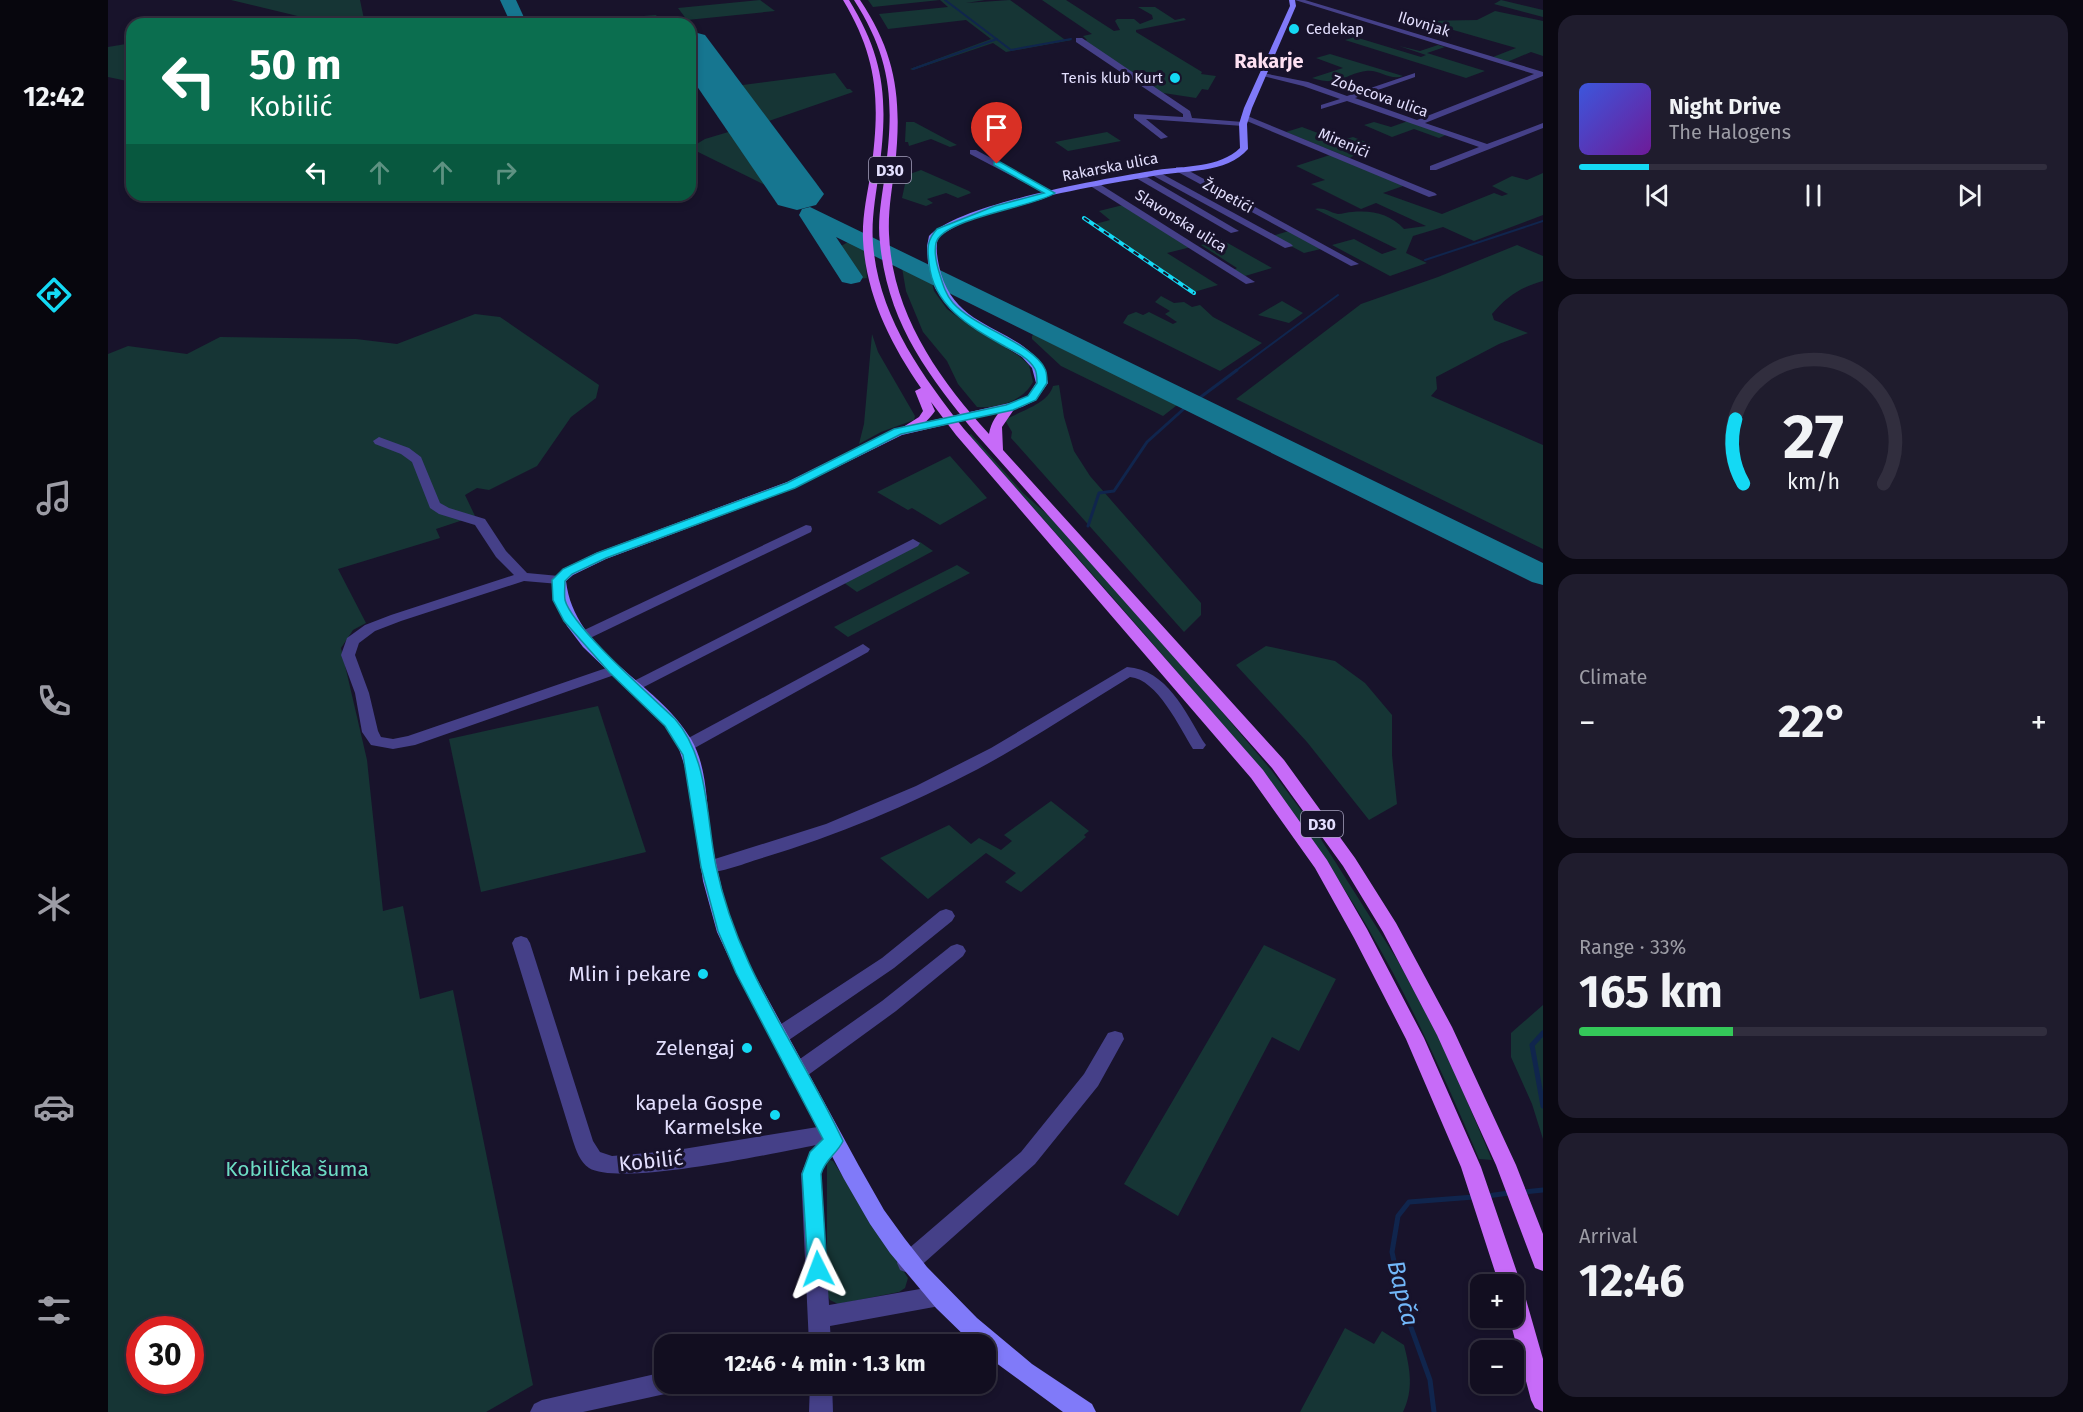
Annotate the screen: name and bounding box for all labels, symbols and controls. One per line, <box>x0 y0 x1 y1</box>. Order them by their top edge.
street label: Ilovnjak <box>1396 8 1453 41</box>
place label: Cedekap <box>1306 20 1364 38</box>
marker: Cedekap <box>1287 22 1301 36</box>
text: 50 m <box>249 40 342 90</box>
icon: left <box>150 42 228 120</box>
district label: Rakarje <box>1234 49 1304 73</box>
place label: Tenis klub Kurt <box>1062 69 1164 87</box>
marker: Tenis klub Kurt <box>1168 71 1182 85</box>
street label: Zobecova ulica <box>1329 71 1431 121</box>
text: 12:42 <box>23 81 85 113</box>
text: Kobilić <box>249 91 332 123</box>
text: Night Drive <box>1669 93 1781 120</box>
pin <box>971 102 1022 164</box>
icon: arrive <box>980 111 1013 144</box>
text: The Halogens <box>1669 120 1791 144</box>
street label: Mirenići <box>1316 124 1372 162</box>
street label: Rakarska ulica <box>1060 149 1160 185</box>
icon: left <box>300 156 333 189</box>
icon: ahead <box>363 156 396 189</box>
icon: ahead <box>426 156 459 189</box>
icon: right <box>489 156 522 189</box>
road number: D30 <box>869 157 911 183</box>
street label: Župetići <box>1200 175 1256 217</box>
icon: previous <box>1641 179 1674 212</box>
icon: pause <box>1797 179 1830 212</box>
icon: next <box>1953 179 1986 212</box>
street label: Slavonska ulica <box>1132 186 1230 256</box>
icon: directions <box>33 274 75 316</box>
text: 27 <box>1783 400 1843 475</box>
text: km/h <box>1786 469 1840 495</box>
icon: music <box>33 477 75 519</box>
text: Climate <box>1579 665 1647 689</box>
icon: phone <box>33 680 75 722</box>
text: 22° <box>1778 695 1848 749</box>
text: − <box>1579 703 1596 743</box>
text: + <box>2031 703 2047 743</box>
road number: D30 <box>1301 811 1343 837</box>
icon: climate <box>33 883 75 925</box>
text: Range · 33% <box>1579 935 1686 959</box>
place label: Mlin i pekare <box>569 961 691 987</box>
text: 165 km <box>1579 965 1723 1019</box>
marker: Mlin i pekare <box>696 967 710 981</box>
place label: Zelengaj <box>656 1035 735 1061</box>
marker: Zelengaj <box>740 1041 754 1055</box>
icon: car <box>33 1086 75 1128</box>
place label: kapela Gospe Karmelske <box>635 1090 763 1140</box>
marker: kapela Gospe Karmelske <box>768 1108 782 1122</box>
street label: Kobilić <box>617 1145 685 1177</box>
park label: Kobilička šuma <box>225 1156 369 1182</box>
text: Arrival <box>1579 1224 1638 1248</box>
position arrow <box>786 1237 850 1301</box>
text: 12:46 <box>1579 1254 1685 1308</box>
water label: Bapča <box>1381 1257 1425 1329</box>
map controls <box>1470 1274 1524 1394</box>
button: + <box>1470 1274 1524 1328</box>
icon: filters <box>33 1289 75 1331</box>
speed limit sign: 30 <box>126 1316 204 1394</box>
button: − <box>1470 1340 1524 1394</box>
text: 12:46 · 4 min · 1.3 km <box>724 1350 926 1377</box>

